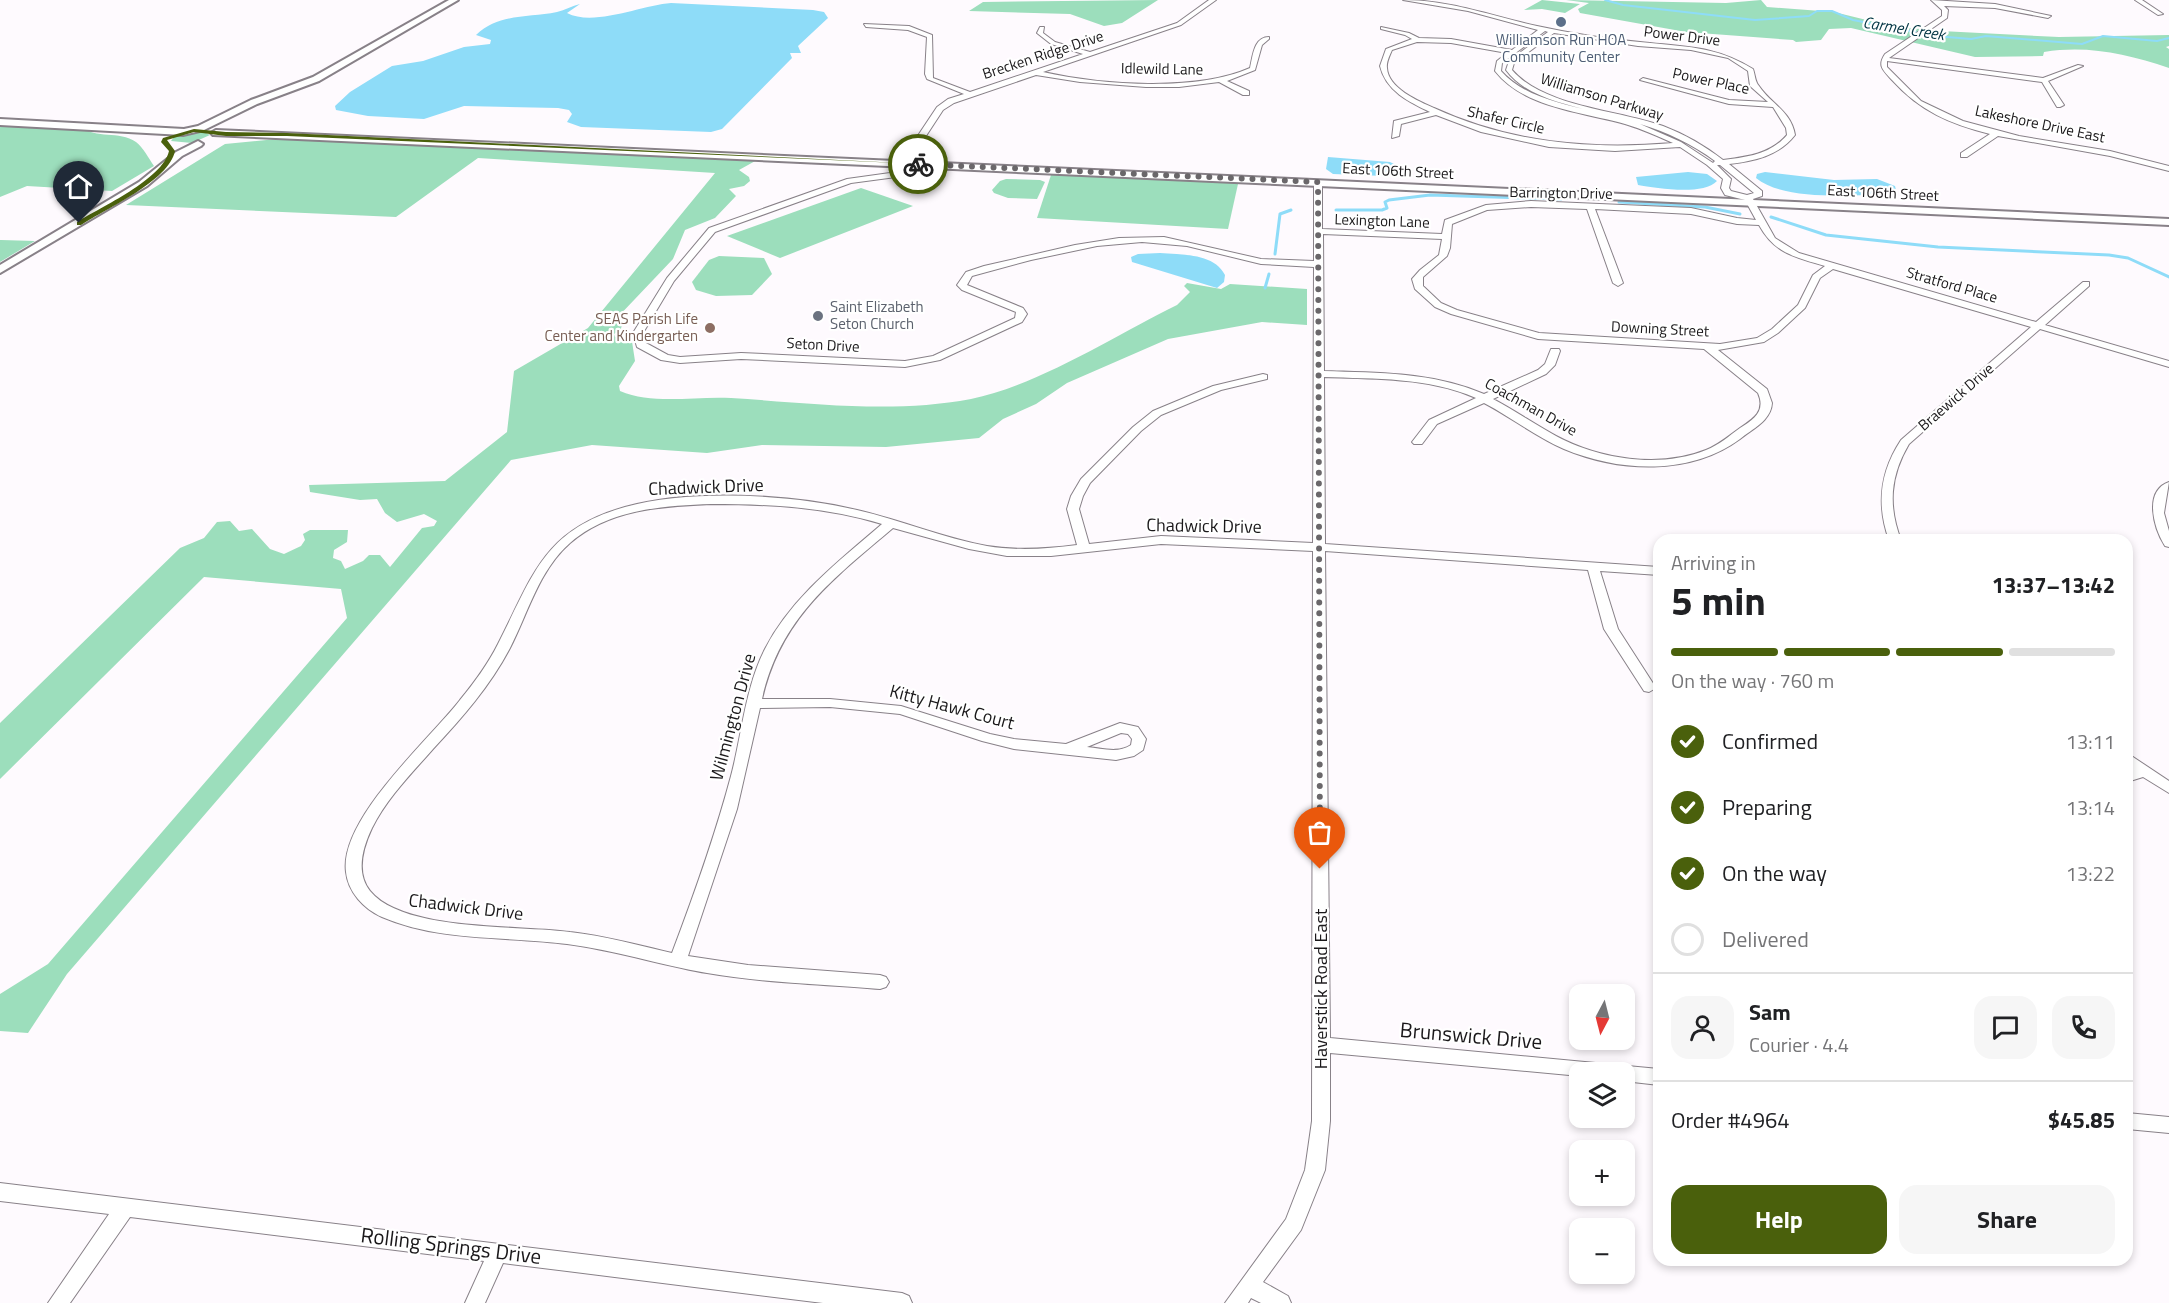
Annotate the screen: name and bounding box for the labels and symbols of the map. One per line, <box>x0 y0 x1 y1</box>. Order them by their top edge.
water label: Carmel Creek <box>1861 10 1948 47</box>
marker: Williamson Run HOA Community Center <box>1554 15 1568 29</box>
street label: Power Drive <box>1642 19 1722 52</box>
street label: Brecken Ridge Drive <box>979 24 1106 85</box>
place label: Williamson Run HOA Community Center <box>1496 28 1626 68</box>
street label: Idlewild Lane <box>1121 56 1203 81</box>
street label: Power Place <box>1671 61 1752 100</box>
street label: Williamson Parkway <box>1538 67 1667 126</box>
street label: Shafer Circle <box>1465 99 1547 140</box>
street label: Lakeshore Drive East <box>1973 99 2108 149</box>
courier <box>888 134 948 194</box>
street label: East 106th Street <box>1342 156 1455 185</box>
pin <box>53 161 104 223</box>
street label: East 106th Street <box>1827 178 1940 207</box>
street label: Barrington Drive <box>1509 180 1613 205</box>
street label: Lexington Lane <box>1334 207 1430 234</box>
street label: Stratford Place <box>1904 260 2001 309</box>
place label: Saint Elizabeth Seton Church <box>830 295 924 335</box>
place label: SEAS Parish Life Center and Kindergarten <box>544 307 698 347</box>
marker: Saint Elizabeth Seton Church <box>811 309 825 323</box>
street label: Downing Street <box>1610 314 1710 343</box>
marker: SEAS Parish Life Center and Kindergarten <box>703 321 717 335</box>
street label: Seton Drive <box>786 331 860 358</box>
street label: Braewick Drive <box>1913 357 1999 436</box>
street label: Coachman Drive <box>1481 372 1582 441</box>
street label: Chadwick Drive <box>648 471 764 502</box>
street label: Chadwick Drive <box>1146 511 1262 540</box>
street label: Wilmington Drive <box>703 650 762 784</box>
street label: Kitty Hawk Court <box>887 677 1018 736</box>
pin <box>1294 807 1345 869</box>
street label: Chadwick Drive <box>407 886 525 927</box>
street label: Haverstick Road East <box>1307 908 1334 1069</box>
north arrow <box>1569 984 1635 1050</box>
street label: Brunswick Drive <box>1399 1013 1544 1057</box>
street label: Rolling Springs Drive <box>359 1218 543 1272</box>

